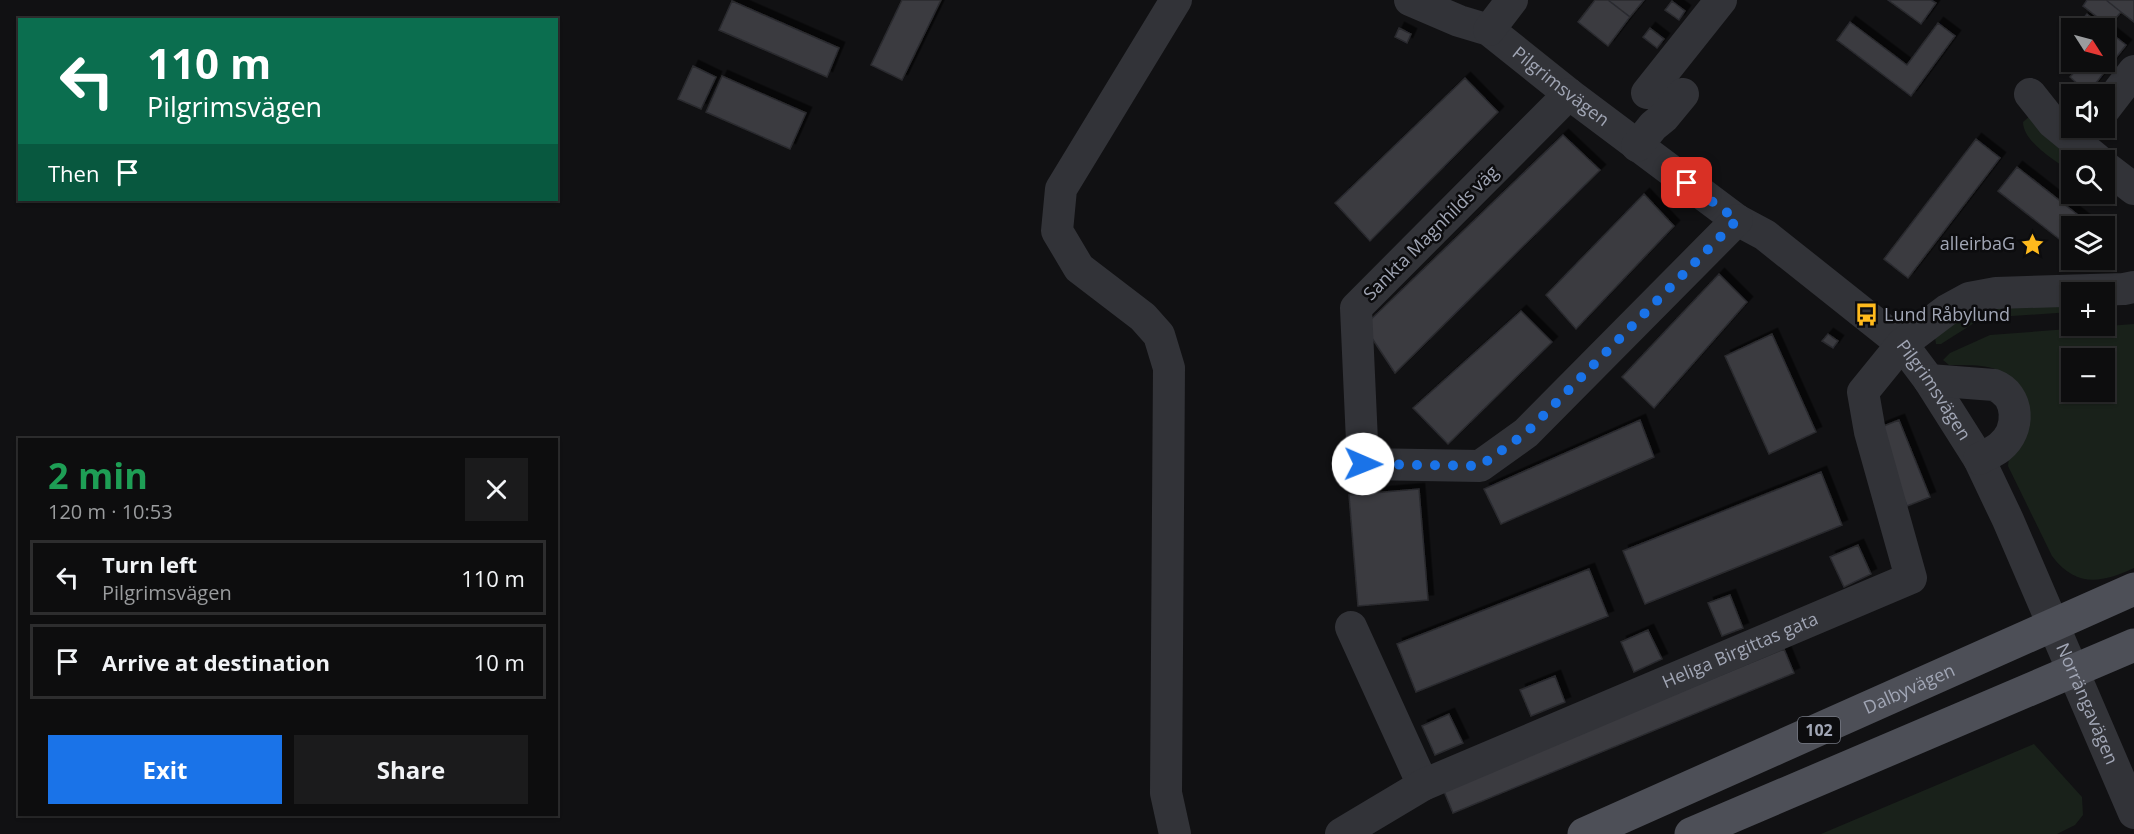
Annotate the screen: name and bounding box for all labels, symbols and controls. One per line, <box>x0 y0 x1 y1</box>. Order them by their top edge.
north arrow <box>2061 18 2115 72</box>
map controls <box>2061 18 2115 402</box>
text: 110 m <box>147 34 271 91</box>
street label: Pilgrimsvägen <box>1508 40 1615 131</box>
icon: left <box>48 42 126 120</box>
button: sound <box>2061 84 2115 138</box>
text: Pilgrimsvägen <box>147 88 322 125</box>
button: search <box>2061 150 2115 204</box>
icon: arrive <box>111 156 144 189</box>
pin <box>1661 157 1712 208</box>
text: Then <box>48 158 99 188</box>
street label: Sankta Magnhilds väg <box>1358 159 1503 305</box>
icon: arrive <box>1670 166 1703 199</box>
button: layers <box>2061 216 2115 270</box>
place label: alleirbaG <box>1940 231 2015 255</box>
place icon: alleirbaG <box>2020 231 2046 257</box>
button: + <box>2061 282 2115 336</box>
bus stop icon: Lund Råbylund <box>1853 302 1879 328</box>
place label: Lund Råbylund <box>1884 302 2010 326</box>
street label: Pilgrimsvägen <box>1892 334 1977 445</box>
button: − <box>2061 348 2115 402</box>
position arrow <box>1331 432 1395 496</box>
text: 2 min <box>48 451 148 500</box>
button: close <box>465 458 528 521</box>
text: 120 m · 10:53 <box>48 498 173 525</box>
text: Turn left <box>102 549 197 579</box>
icon: left <box>51 561 84 594</box>
text: 110 m <box>461 563 525 593</box>
text: Pilgrimsvägen <box>102 579 232 606</box>
street label: Heliga Birgittas gata <box>1658 606 1821 693</box>
street label: Norrängavägen <box>2051 639 2125 768</box>
icon: arrive <box>51 645 84 678</box>
text: Arrive at destination <box>102 647 330 677</box>
text: 10 m <box>474 647 525 677</box>
street label: Dalbyvägen <box>1859 657 1958 719</box>
road number: 102 <box>1798 717 1840 743</box>
button: Exit <box>48 735 282 804</box>
button: Share <box>294 735 528 804</box>

